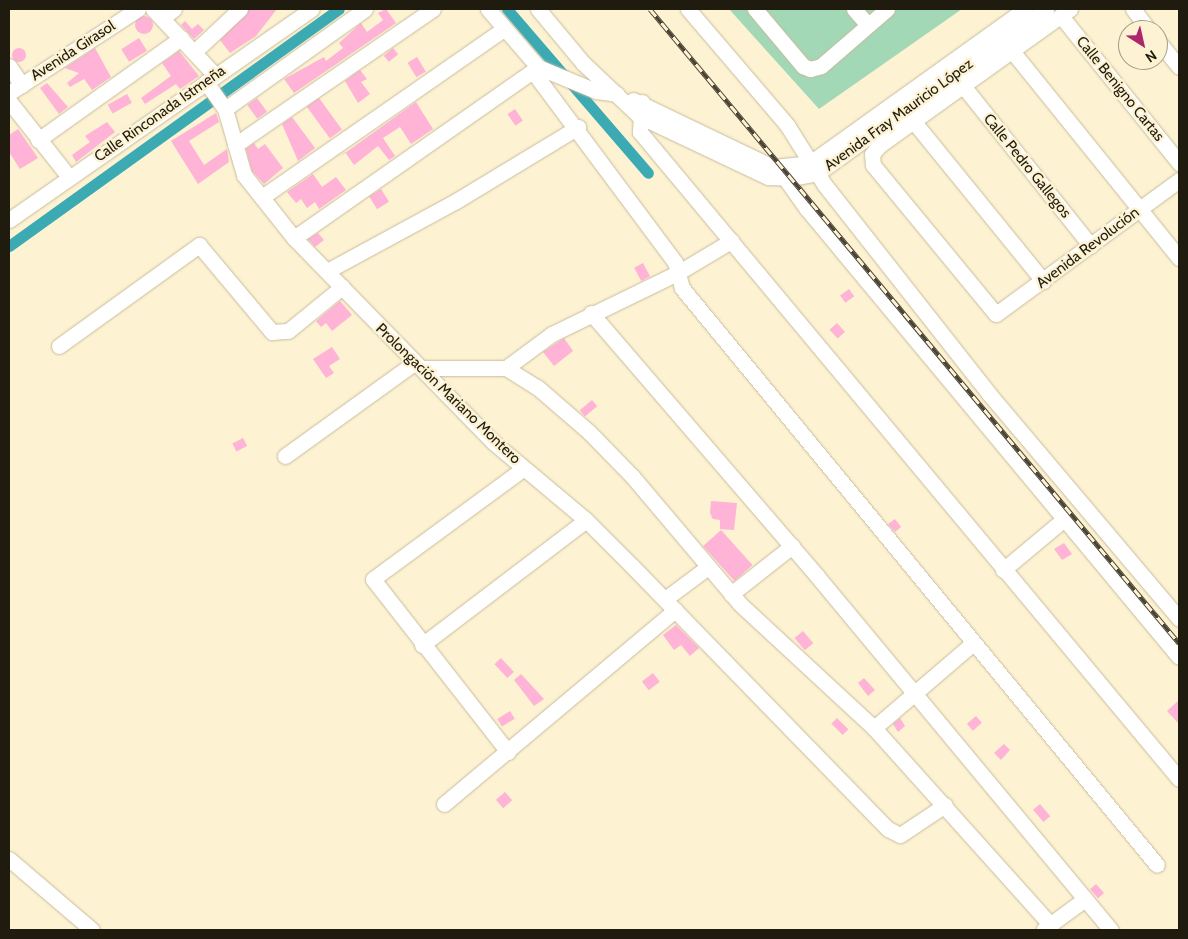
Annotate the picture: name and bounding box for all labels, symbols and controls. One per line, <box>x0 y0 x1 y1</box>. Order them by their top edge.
street label: Avenida Girasol <box>27 17 119 85</box>
north arrow <box>1118 20 1168 70</box>
street label: Calle Benigno Cartas <box>1072 33 1168 145</box>
text: N <box>1142 46 1160 67</box>
street label: Avenida Fray Mauricio López <box>821 55 977 175</box>
street label: Calle Rinconada Istmeña <box>91 62 229 166</box>
street label: Calle Pedro Gallegos <box>979 110 1075 222</box>
street label: Avenida Revolución <box>1033 203 1143 293</box>
street label: Prolongación Mariano Montero <box>372 320 524 468</box>

